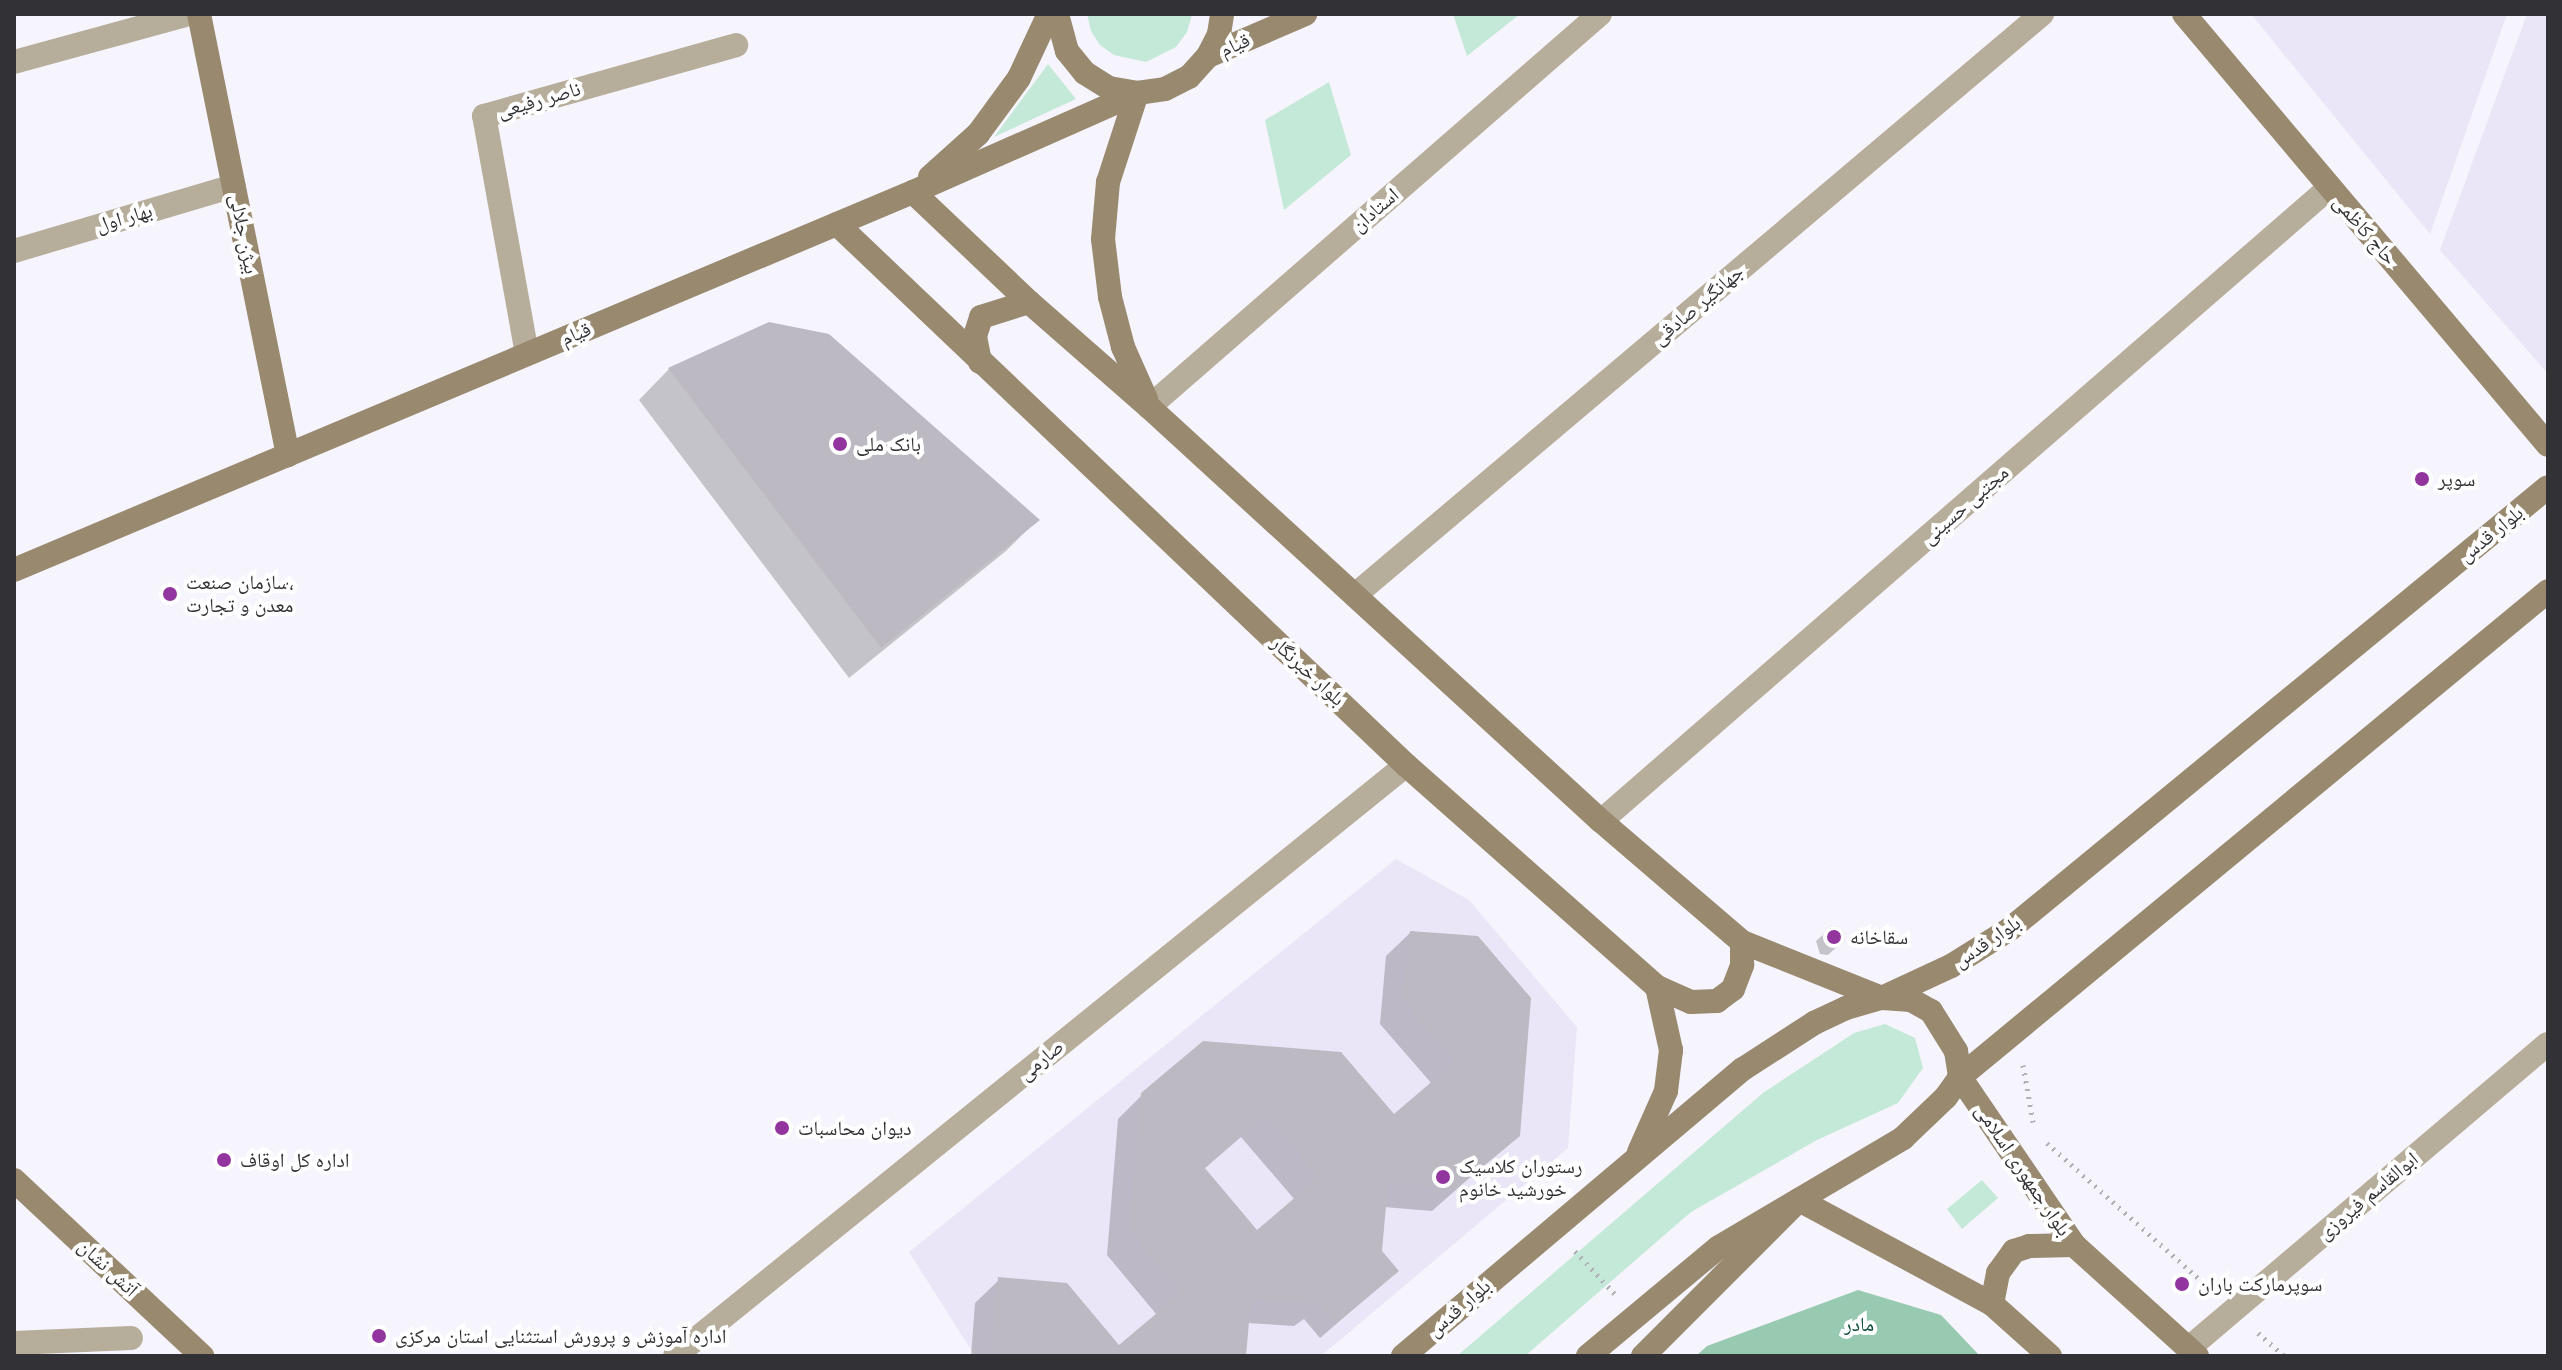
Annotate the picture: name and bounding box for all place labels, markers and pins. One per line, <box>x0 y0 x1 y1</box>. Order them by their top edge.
place label: بانک ملی <box>856 432 921 456</box>
marker: بانک ملی <box>831 435 849 453</box>
place label: سوپر <box>2438 467 2475 491</box>
marker: سوپر <box>2413 470 2431 488</box>
place label: سازمان صنعت، معدن و تجارت <box>186 570 294 617</box>
marker: سازمان صنعت، معدن و تجارت <box>161 585 179 603</box>
place label: سقاخانه <box>1850 925 1908 949</box>
marker: سقاخانه <box>1825 928 1843 946</box>
place label: دیوان محاسبات <box>798 1116 912 1140</box>
marker: دیوان محاسبات <box>773 1119 791 1137</box>
place label: اداره کل اوقاف <box>240 1148 349 1172</box>
marker: اداره کل اوقاف <box>215 1151 233 1169</box>
place label: رستوران کلاسیک خورشید خانوم <box>1459 1154 1583 1201</box>
marker: رستوران کلاسیک خورشید خانوم <box>1434 1168 1452 1186</box>
place label: سوپرمارکت باران <box>2198 1272 2322 1296</box>
marker: سوپرمارکت باران <box>2173 1275 2191 1293</box>
place label: اداره آموزش و پرورش استثنایی استان مرکزی <box>395 1324 727 1348</box>
marker: اداره آموزش و پرورش استثنایی استان مرکزی <box>370 1327 388 1345</box>

